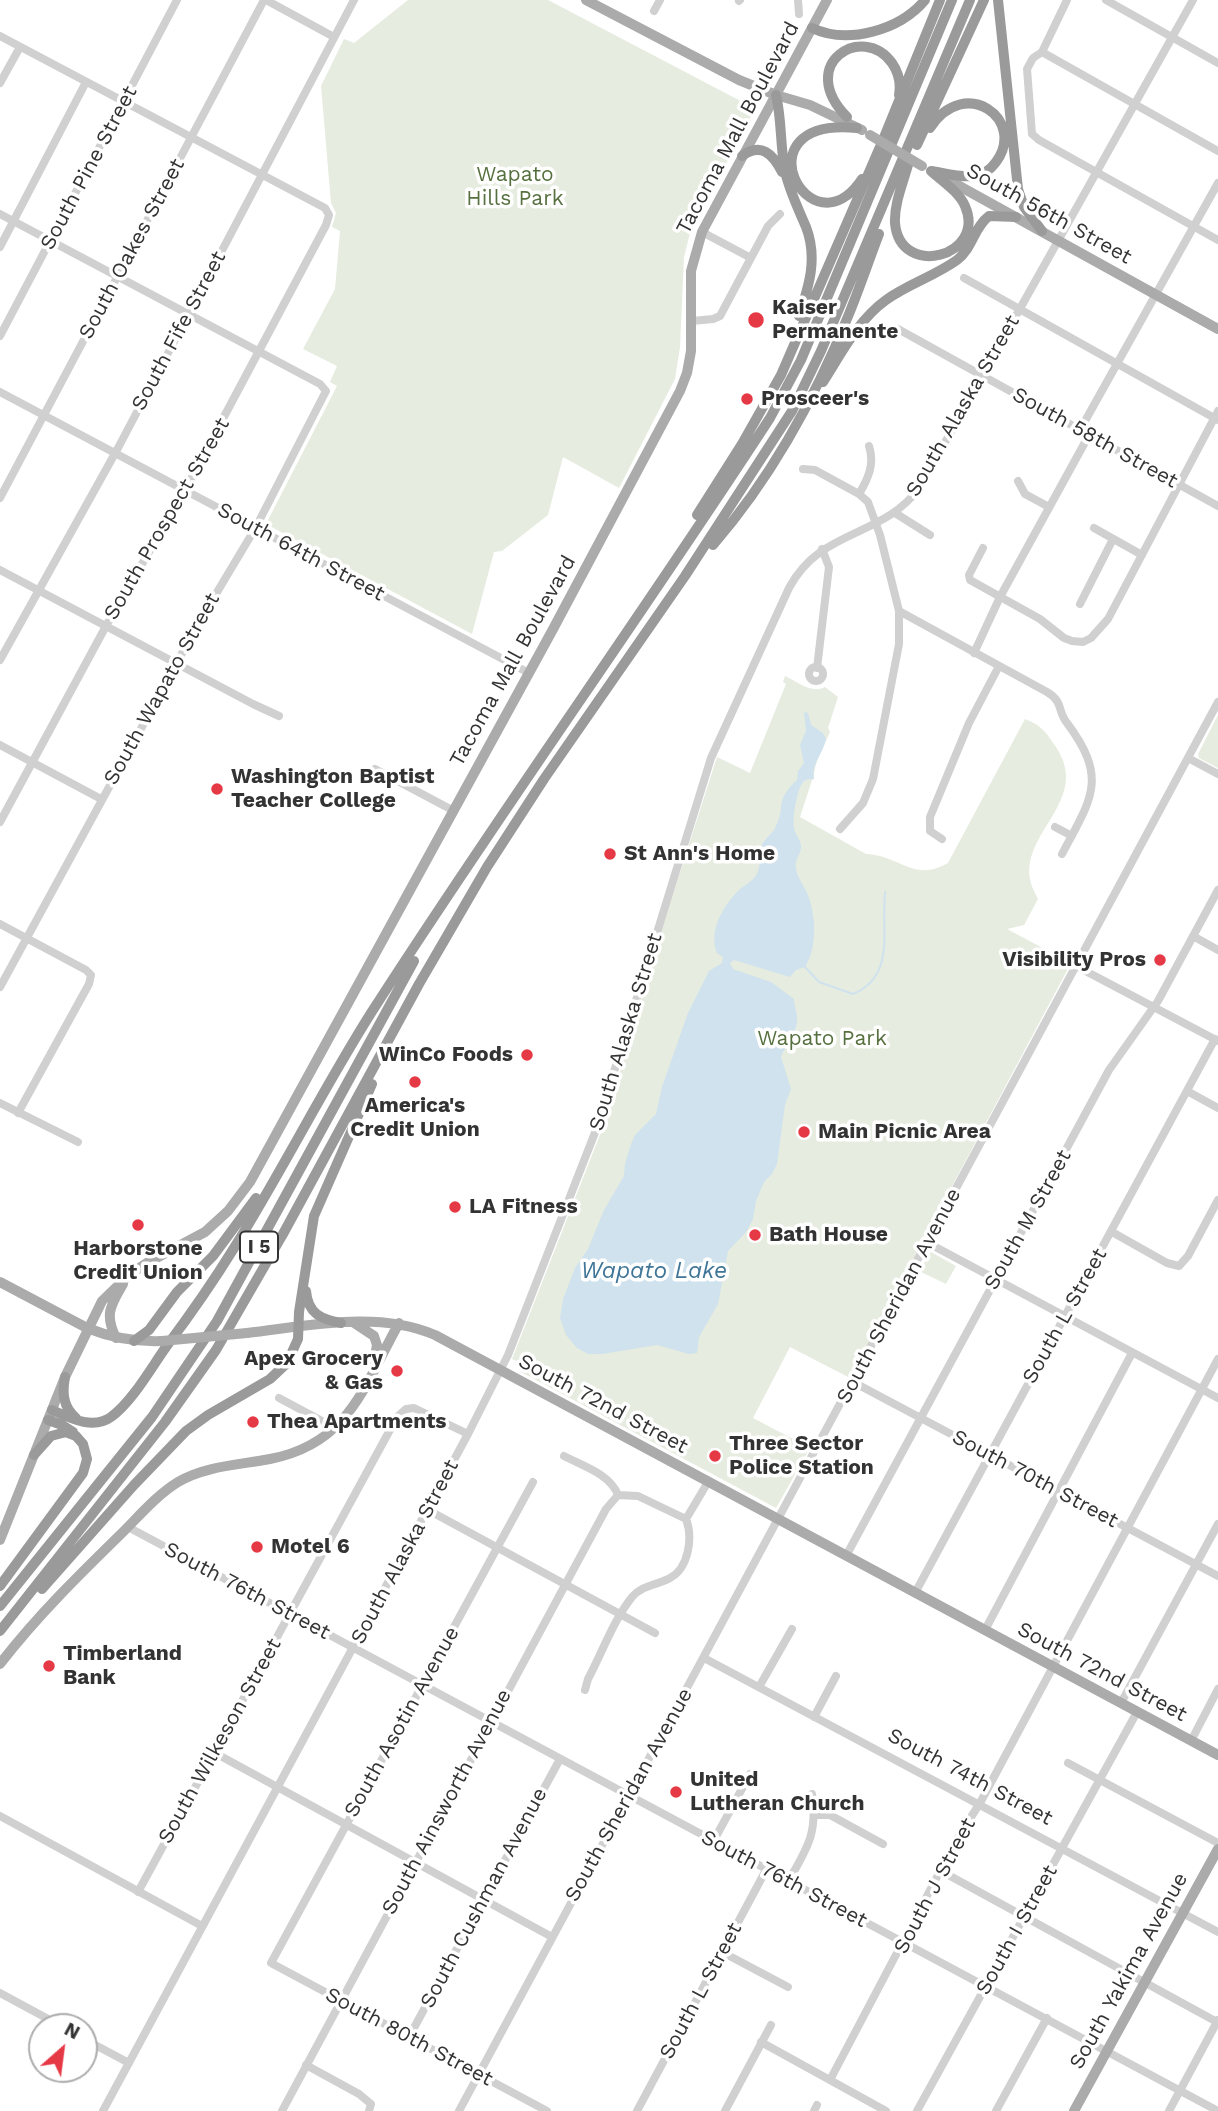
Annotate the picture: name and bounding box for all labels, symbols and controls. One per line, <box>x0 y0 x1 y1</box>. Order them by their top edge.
street label: Tacoma Mall Boulevard <box>671 17 805 239</box>
street label: South Pine Street <box>35 82 143 254</box>
street label: South Oakes Street <box>74 155 190 343</box>
street label: South 56th Street <box>962 158 1136 270</box>
park label: Wapato Hills Park <box>466 162 564 212</box>
street label: South Fife Street <box>126 247 232 415</box>
place label: Kaiser Permanente <box>772 295 898 345</box>
marker: Kaiser Permanente <box>746 310 766 330</box>
street label: South Alaska Street <box>901 311 1025 501</box>
street label: South 58th Street <box>1008 382 1182 494</box>
place label: Prosceer's <box>761 386 869 412</box>
marker: Prosceer's <box>739 391 755 407</box>
street label: South Prospect Street <box>99 414 235 624</box>
street label: South 64th Street <box>213 497 389 607</box>
street label: Tacoma Mall Boulevard <box>445 551 581 771</box>
street label: South Wapato Street <box>99 589 225 789</box>
place label: Washington Baptist Teacher College <box>231 764 434 814</box>
marker: Washington Baptist Teacher College <box>209 781 225 797</box>
place label: St Ann's Home <box>624 841 775 867</box>
marker: St Ann's Home <box>602 846 618 862</box>
street label: South Alaska Street <box>584 930 668 1134</box>
place label: Visibility Pros <box>1002 947 1146 973</box>
marker: Visibility Pros <box>1152 952 1168 968</box>
park label: Wapato Park <box>757 1026 887 1052</box>
place label: WinCo Foods <box>379 1042 513 1068</box>
marker: WinCo Foods <box>519 1047 535 1063</box>
marker: America's Credit Union <box>407 1074 423 1090</box>
place label: America's Credit Union <box>350 1093 480 1143</box>
place label: Main Picnic Area <box>818 1119 991 1145</box>
marker: Main Picnic Area <box>796 1124 812 1140</box>
street label: South M Street <box>979 1146 1077 1294</box>
street label: South Sheridan Avenue <box>831 1184 967 1408</box>
place label: LA Fitness <box>469 1194 578 1220</box>
marker: LA Fitness <box>447 1199 463 1215</box>
marker: Harborstone Credit Union <box>130 1217 146 1233</box>
place label: Bath House <box>769 1222 888 1248</box>
marker: Bath House <box>747 1227 763 1243</box>
road number: I 5 <box>240 1232 278 1262</box>
place label: Harborstone Credit Union <box>73 1236 203 1286</box>
street label: South L Street <box>1017 1244 1113 1388</box>
water label: Wapato Lake <box>581 1257 727 1285</box>
place label: Apex Grocery & Gas <box>244 1346 383 1396</box>
street label: South 72nd Street <box>514 1349 692 1459</box>
marker: Apex Grocery & Gas <box>389 1363 405 1379</box>
place label: Thea Apartments <box>267 1409 447 1435</box>
marker: Thea Apartments <box>245 1414 261 1430</box>
street label: South 70th Street <box>948 1425 1122 1533</box>
place label: Three Sector Police Station <box>729 1431 874 1481</box>
marker: Three Sector Police Station <box>707 1448 723 1464</box>
street label: South Alaska Street <box>346 1456 464 1648</box>
place label: Motel 6 <box>271 1534 350 1560</box>
street label: South 76th Street <box>160 1537 334 1645</box>
marker: Motel 6 <box>249 1539 265 1555</box>
street label: South 72nd Street <box>1013 1617 1191 1727</box>
street label: South Asotin Avenue <box>339 1622 465 1822</box>
street label: South Wilkeson Street <box>153 1634 287 1848</box>
place label: Timberland Bank <box>63 1641 182 1691</box>
marker: Timberland Bank <box>41 1658 57 1674</box>
street label: South Sheridan Avenue <box>560 1684 698 1906</box>
street label: South Ainsworth Avenue <box>377 1685 517 1919</box>
street label: South 74th Street <box>883 1723 1057 1831</box>
place label: United Lutheran Church <box>690 1767 864 1817</box>
street label: South Cushman Avenue <box>415 1784 553 2012</box>
marker: United Lutheran Church <box>668 1784 684 1800</box>
street label: South J Street <box>889 1814 981 1958</box>
street label: South 76th Street <box>697 1825 871 1933</box>
street label: South I Street <box>971 1861 1063 1999</box>
street label: South Yakima Avenue <box>1064 1868 1194 2074</box>
street label: South L Street <box>654 1918 748 2064</box>
street label: South 80th Street <box>321 1982 497 2092</box>
north arrow <box>28 2013 98 2083</box>
text: N <box>61 2017 84 2044</box>

